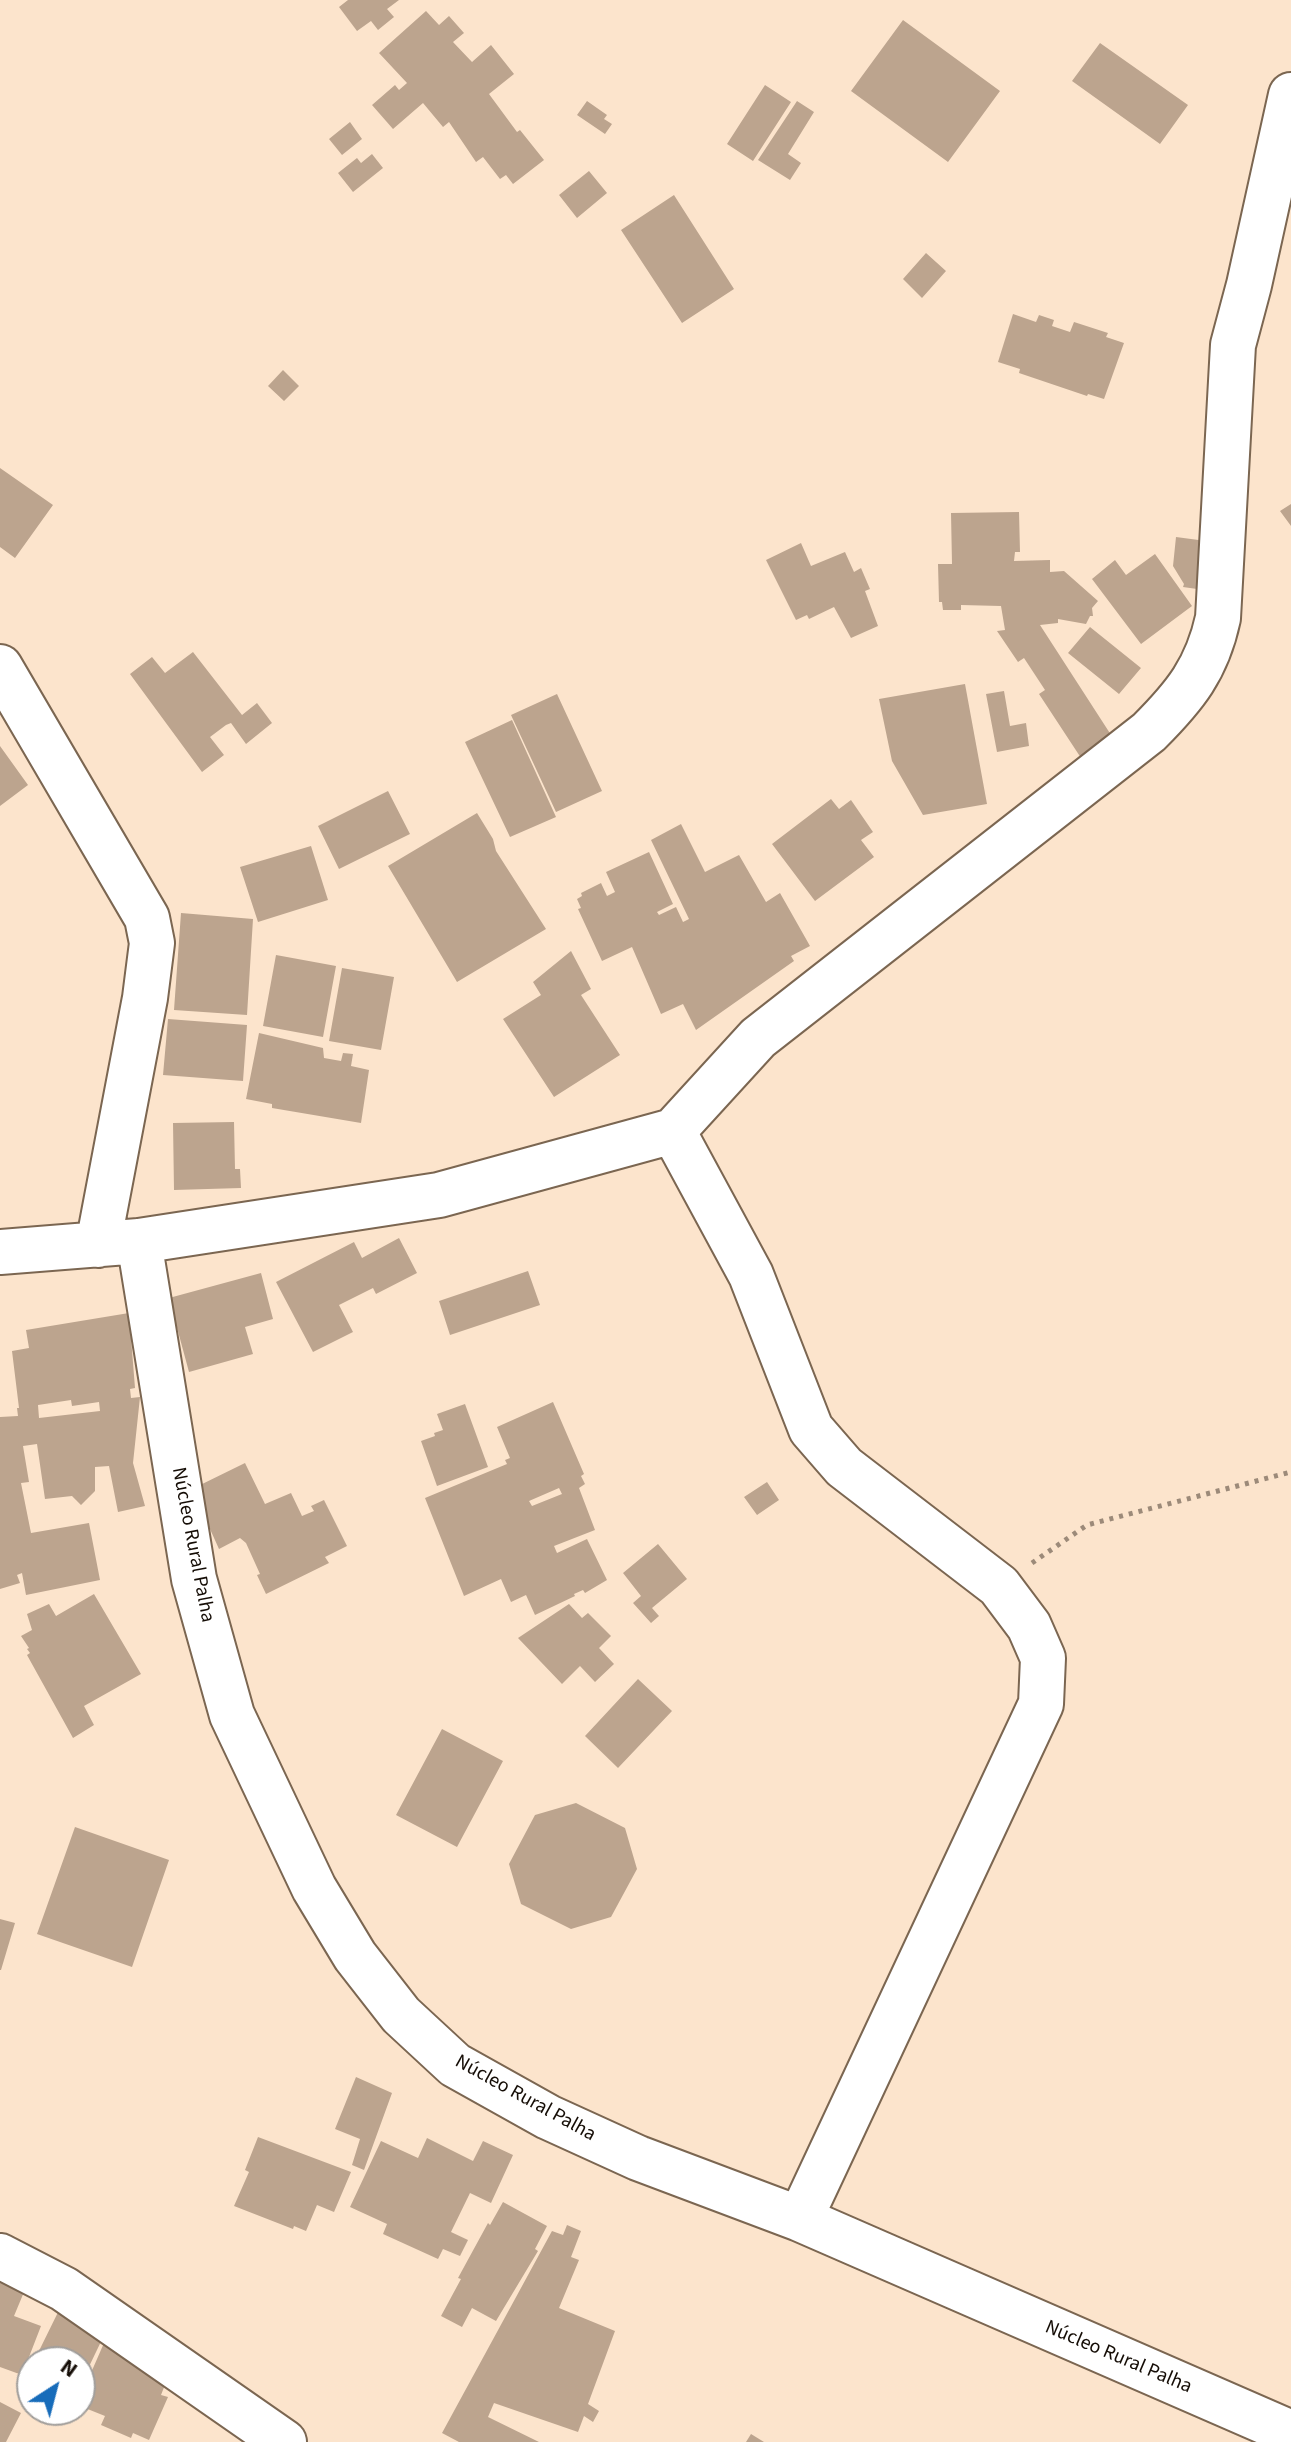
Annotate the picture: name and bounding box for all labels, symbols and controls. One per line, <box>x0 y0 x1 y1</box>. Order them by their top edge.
street label: Núcleo Rural Palha <box>165 1465 219 1625</box>
street label: Núcleo Rural Palha <box>450 2050 600 2148</box>
street label: Núcleo Rural Palha <box>1041 2316 1195 2400</box>
north arrow <box>16 2346 96 2426</box>
text: N <box>54 2351 84 2385</box>

